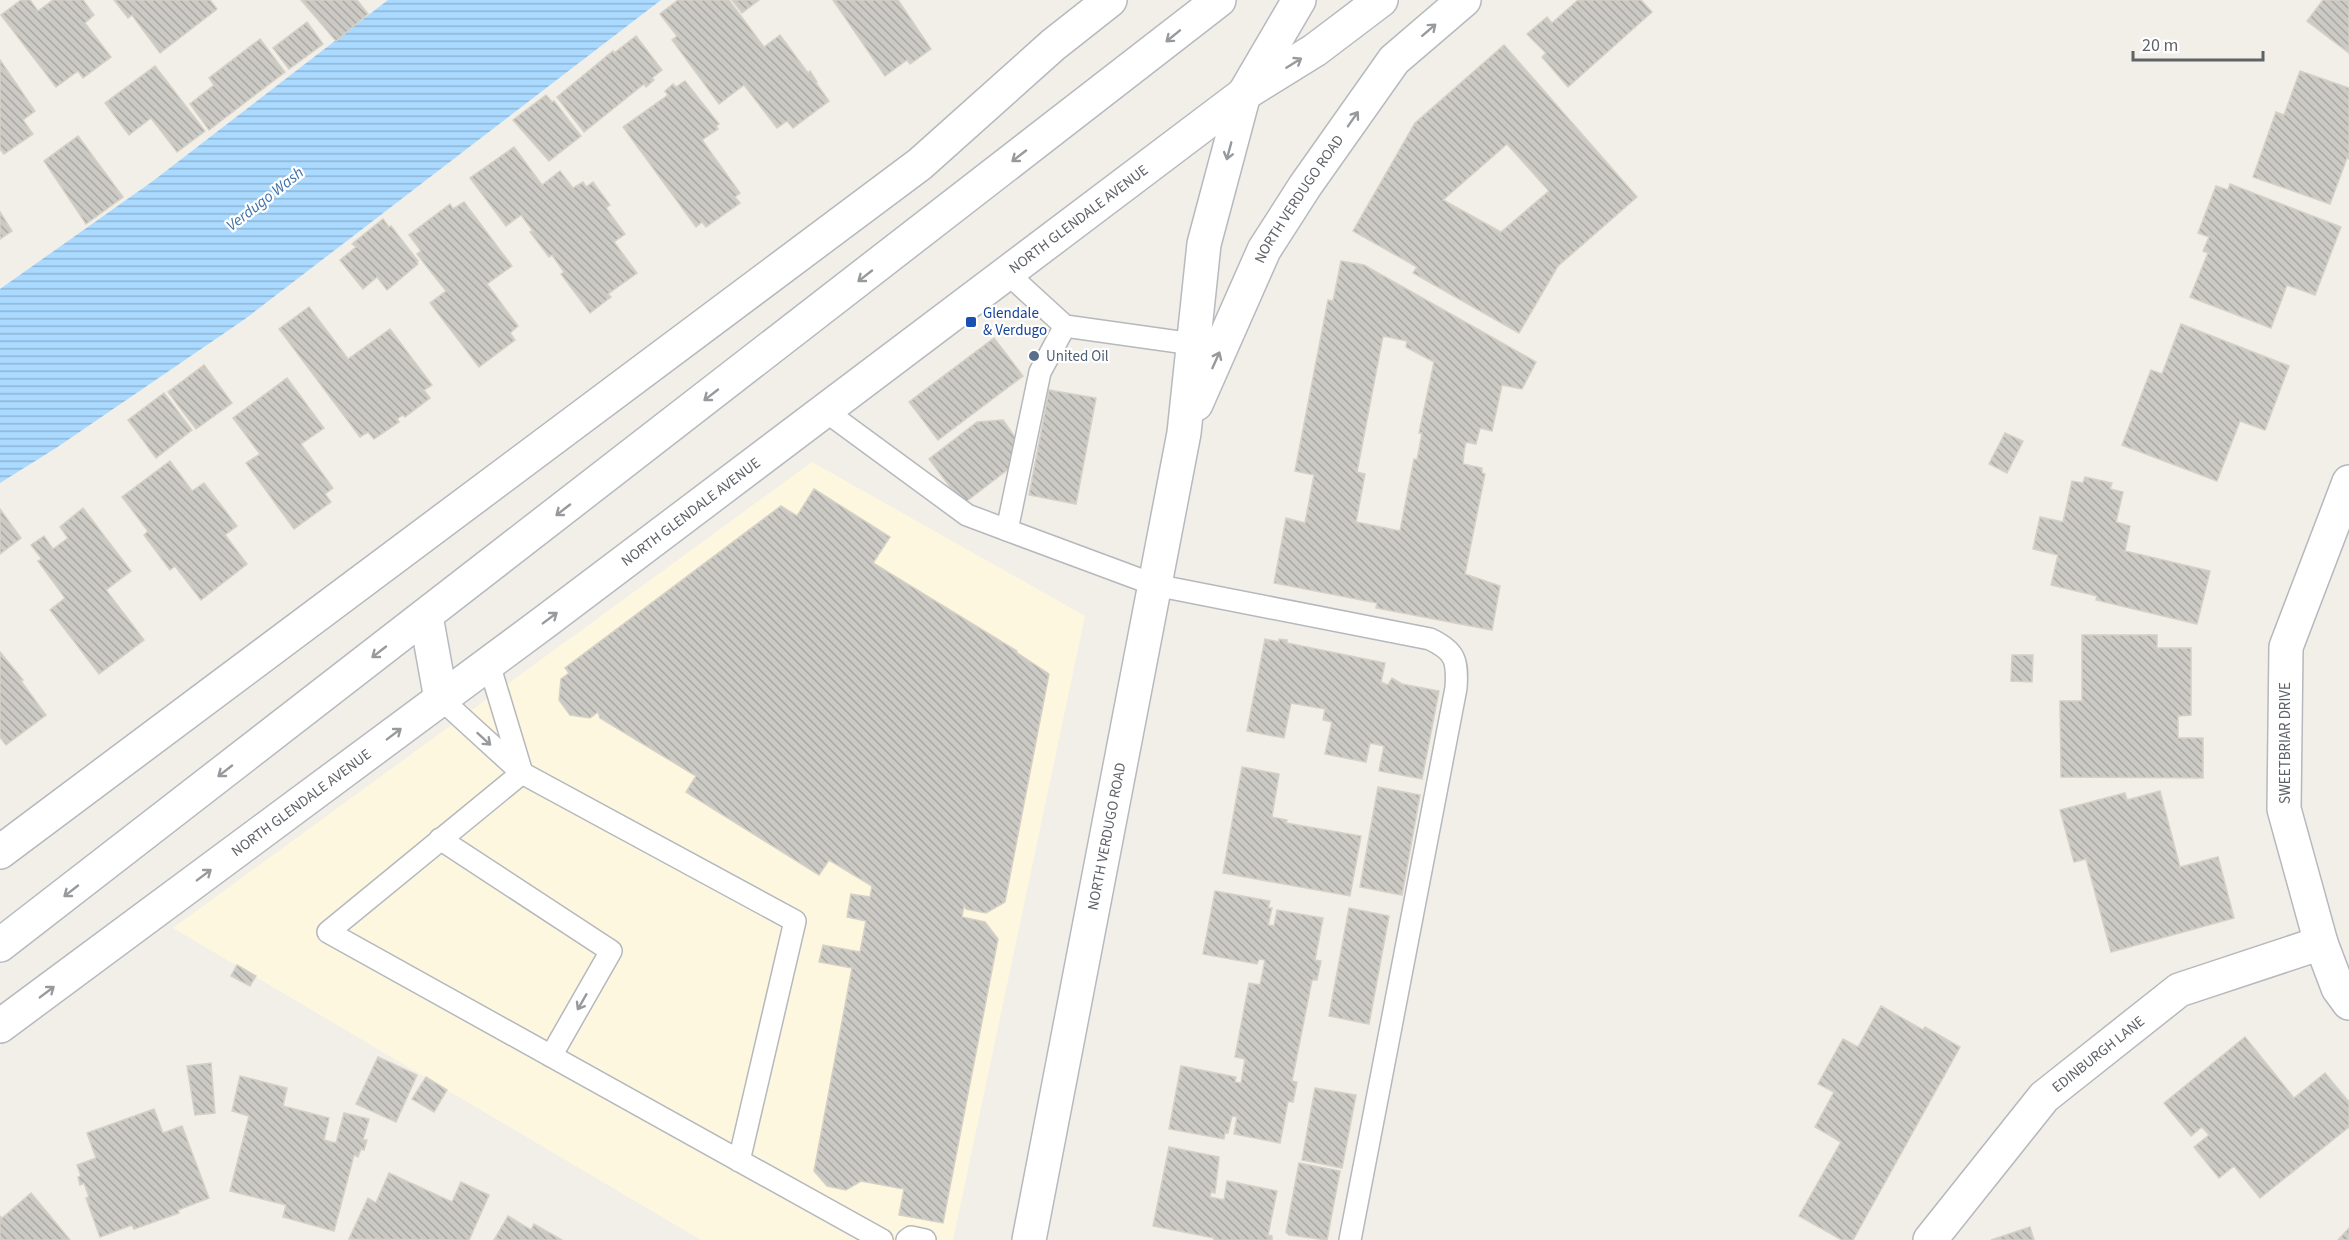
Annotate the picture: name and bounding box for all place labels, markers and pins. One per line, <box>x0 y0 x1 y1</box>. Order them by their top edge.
place label: Glendale & Verdugo <box>983 303 1047 341</box>
marker: Glendale & Verdugo <box>964 315 978 329</box>
place label: United Oil <box>1046 346 1109 367</box>
marker: United Oil <box>1027 349 1041 363</box>

